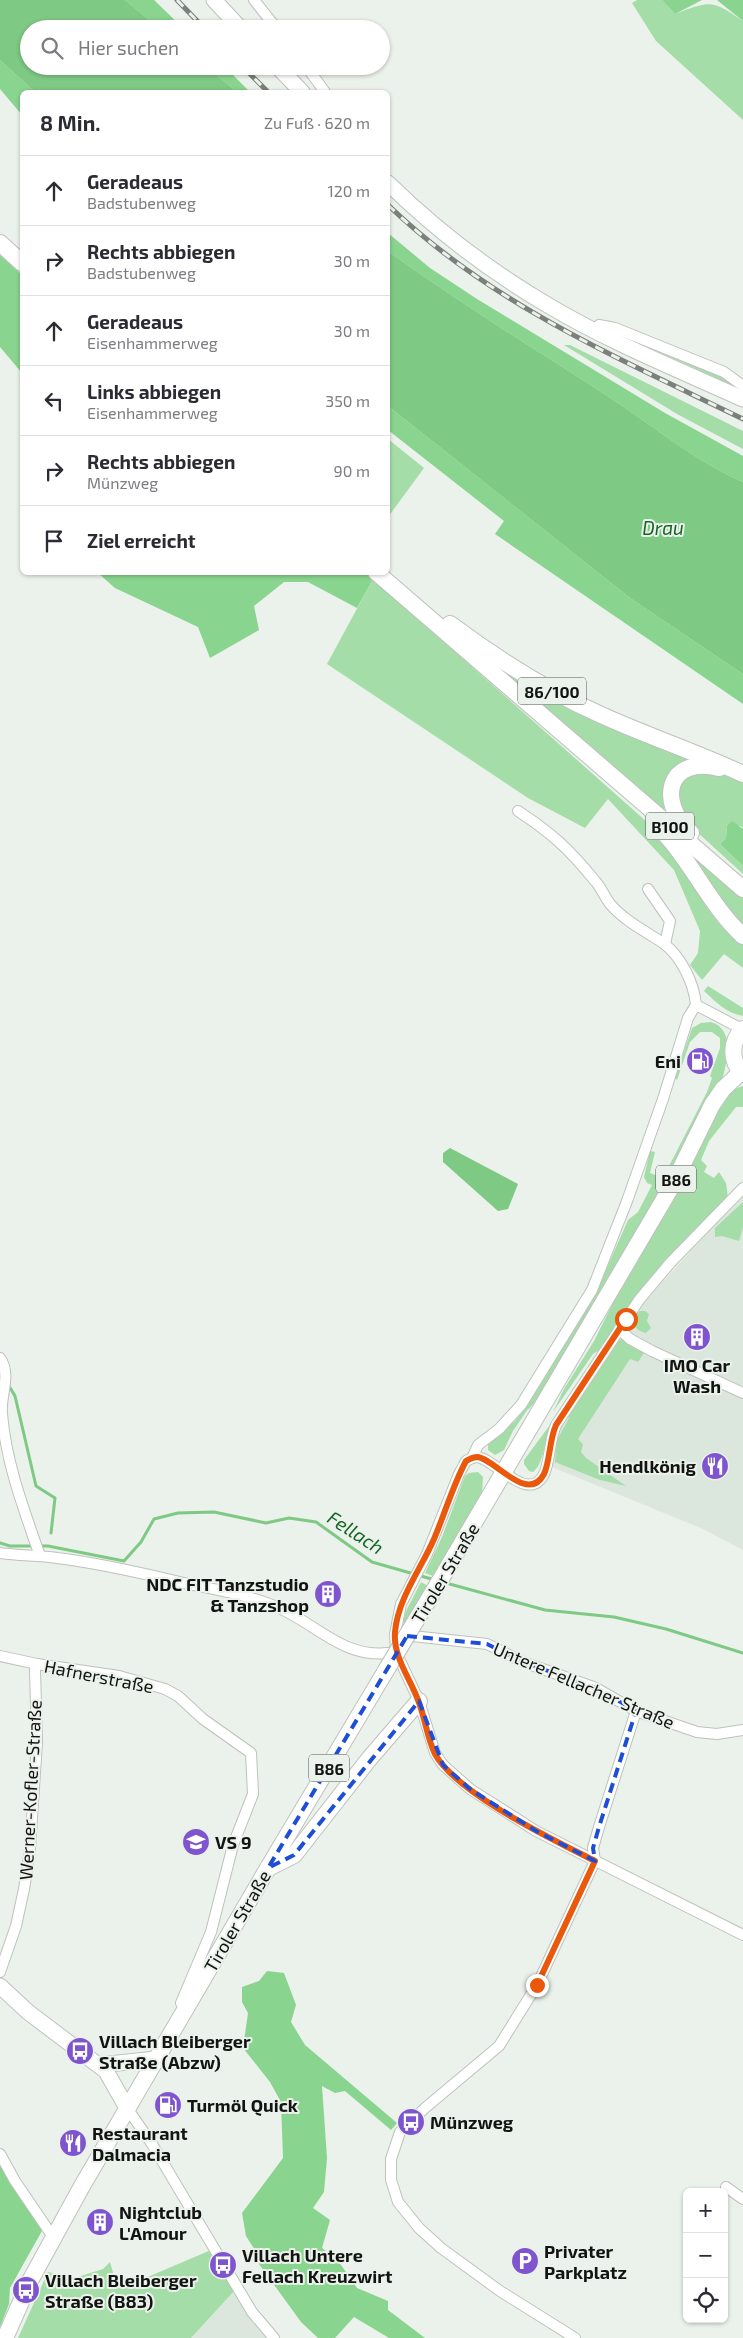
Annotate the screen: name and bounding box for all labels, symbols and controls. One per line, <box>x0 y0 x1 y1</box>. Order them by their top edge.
search box <box>20 20 390 75</box>
icon: search <box>38 34 66 62</box>
text: Hier suchen <box>78 36 179 59</box>
text: 8 Min. <box>40 110 100 135</box>
text: Zu Fuß · 620 m <box>264 113 370 132</box>
text: Geradeaus <box>87 170 183 193</box>
icon: ahead <box>40 177 68 205</box>
text: 120 m <box>327 181 370 200</box>
text: Badstubenweg <box>87 193 196 212</box>
text: Rechts abbiegen <box>87 240 235 263</box>
icon: right <box>40 247 68 275</box>
text: 30 m <box>334 251 370 270</box>
text: Badstubenweg <box>87 263 196 282</box>
text: Geradeaus <box>87 310 183 333</box>
icon: ahead <box>40 317 68 345</box>
text: 30 m <box>334 321 370 340</box>
text: Eisenhammerweg <box>87 333 218 352</box>
text: Links abbiegen <box>87 380 221 403</box>
icon: left <box>40 387 68 415</box>
text: 350 m <box>325 391 370 410</box>
text: Eisenhammerweg <box>87 403 218 422</box>
text: Rechts abbiegen <box>87 450 235 473</box>
icon: right <box>40 457 68 485</box>
text: 90 m <box>334 461 370 480</box>
text: Münzweg <box>87 473 158 492</box>
water label: Drau <box>642 516 684 539</box>
icon: arrive <box>40 527 68 555</box>
text: Ziel erreicht <box>87 529 196 552</box>
road number: 86/100 <box>518 678 586 704</box>
road number: B100 <box>646 812 694 839</box>
fuel station icon: Eni <box>685 1046 715 1076</box>
place label: Eni <box>655 1050 681 1072</box>
road number: B86 <box>656 1166 696 1192</box>
route start <box>615 1308 638 1331</box>
building icon: IMO Car Wash <box>682 1322 712 1352</box>
place label: IMO Car Wash <box>664 1354 731 1397</box>
restaurant icon: Hendlkönig <box>700 1451 730 1481</box>
place label: Hendlkönig <box>599 1455 697 1477</box>
water label: Fellach <box>324 1505 388 1559</box>
street label: Tiroler Straße <box>406 1519 484 1627</box>
place label: NDC FIT Tanzstudio & Tanzshop <box>146 1573 309 1616</box>
building icon: NDC FIT Tanzstudio & Tanzshop <box>313 1579 343 1609</box>
street label: Untere Fellacher Straße <box>490 1637 678 1733</box>
street label: Hafnerstraße <box>42 1655 156 1697</box>
street label: Werner-Kofler-Straße <box>14 1699 46 1881</box>
road number: B86 <box>309 1755 349 1782</box>
school or university icon: VS 9 <box>181 1827 211 1857</box>
place label: VS 9 <box>215 1831 252 1853</box>
street label: Tiroler Straße <box>199 1866 275 1976</box>
route end <box>526 1974 549 1997</box>
place label: Villach Bleiberger Straße (Abzw) <box>99 2030 251 2073</box>
bus stop icon: Villach Bleiberger Straße (Abzw) <box>65 2036 95 2066</box>
fuel station icon: Turmöl Quick <box>153 2090 183 2120</box>
place label: Turmöl Quick <box>187 2094 298 2116</box>
bus stop icon: Münzweg <box>396 2107 426 2137</box>
place label: Münzweg <box>430 2111 514 2133</box>
place label: Restaurant Dalmacia <box>92 2122 188 2165</box>
restaurant icon: Restaurant Dalmacia <box>58 2128 88 2158</box>
map controls <box>683 2188 728 2323</box>
button: + <box>683 2188 728 2233</box>
place label: Nightclub L'Amour <box>119 2201 202 2244</box>
building icon: Nightclub L'Amour <box>85 2207 115 2237</box>
button: − <box>683 2233 728 2278</box>
place label: Privater Parkplatz <box>544 2240 627 2283</box>
place label: Villach Untere Fellach Kreuzwirt <box>242 2244 393 2287</box>
parking icon: Privater Parkplatz <box>510 2246 540 2276</box>
bus stop icon: Villach Untere Fellach Kreuzwirt <box>208 2250 238 2280</box>
place label: Villach Bleiberger Straße (B83) <box>45 2269 197 2312</box>
bus stop icon: Villach Bleiberger Straße (B83) <box>11 2275 41 2305</box>
button: locate <box>683 2278 728 2323</box>

